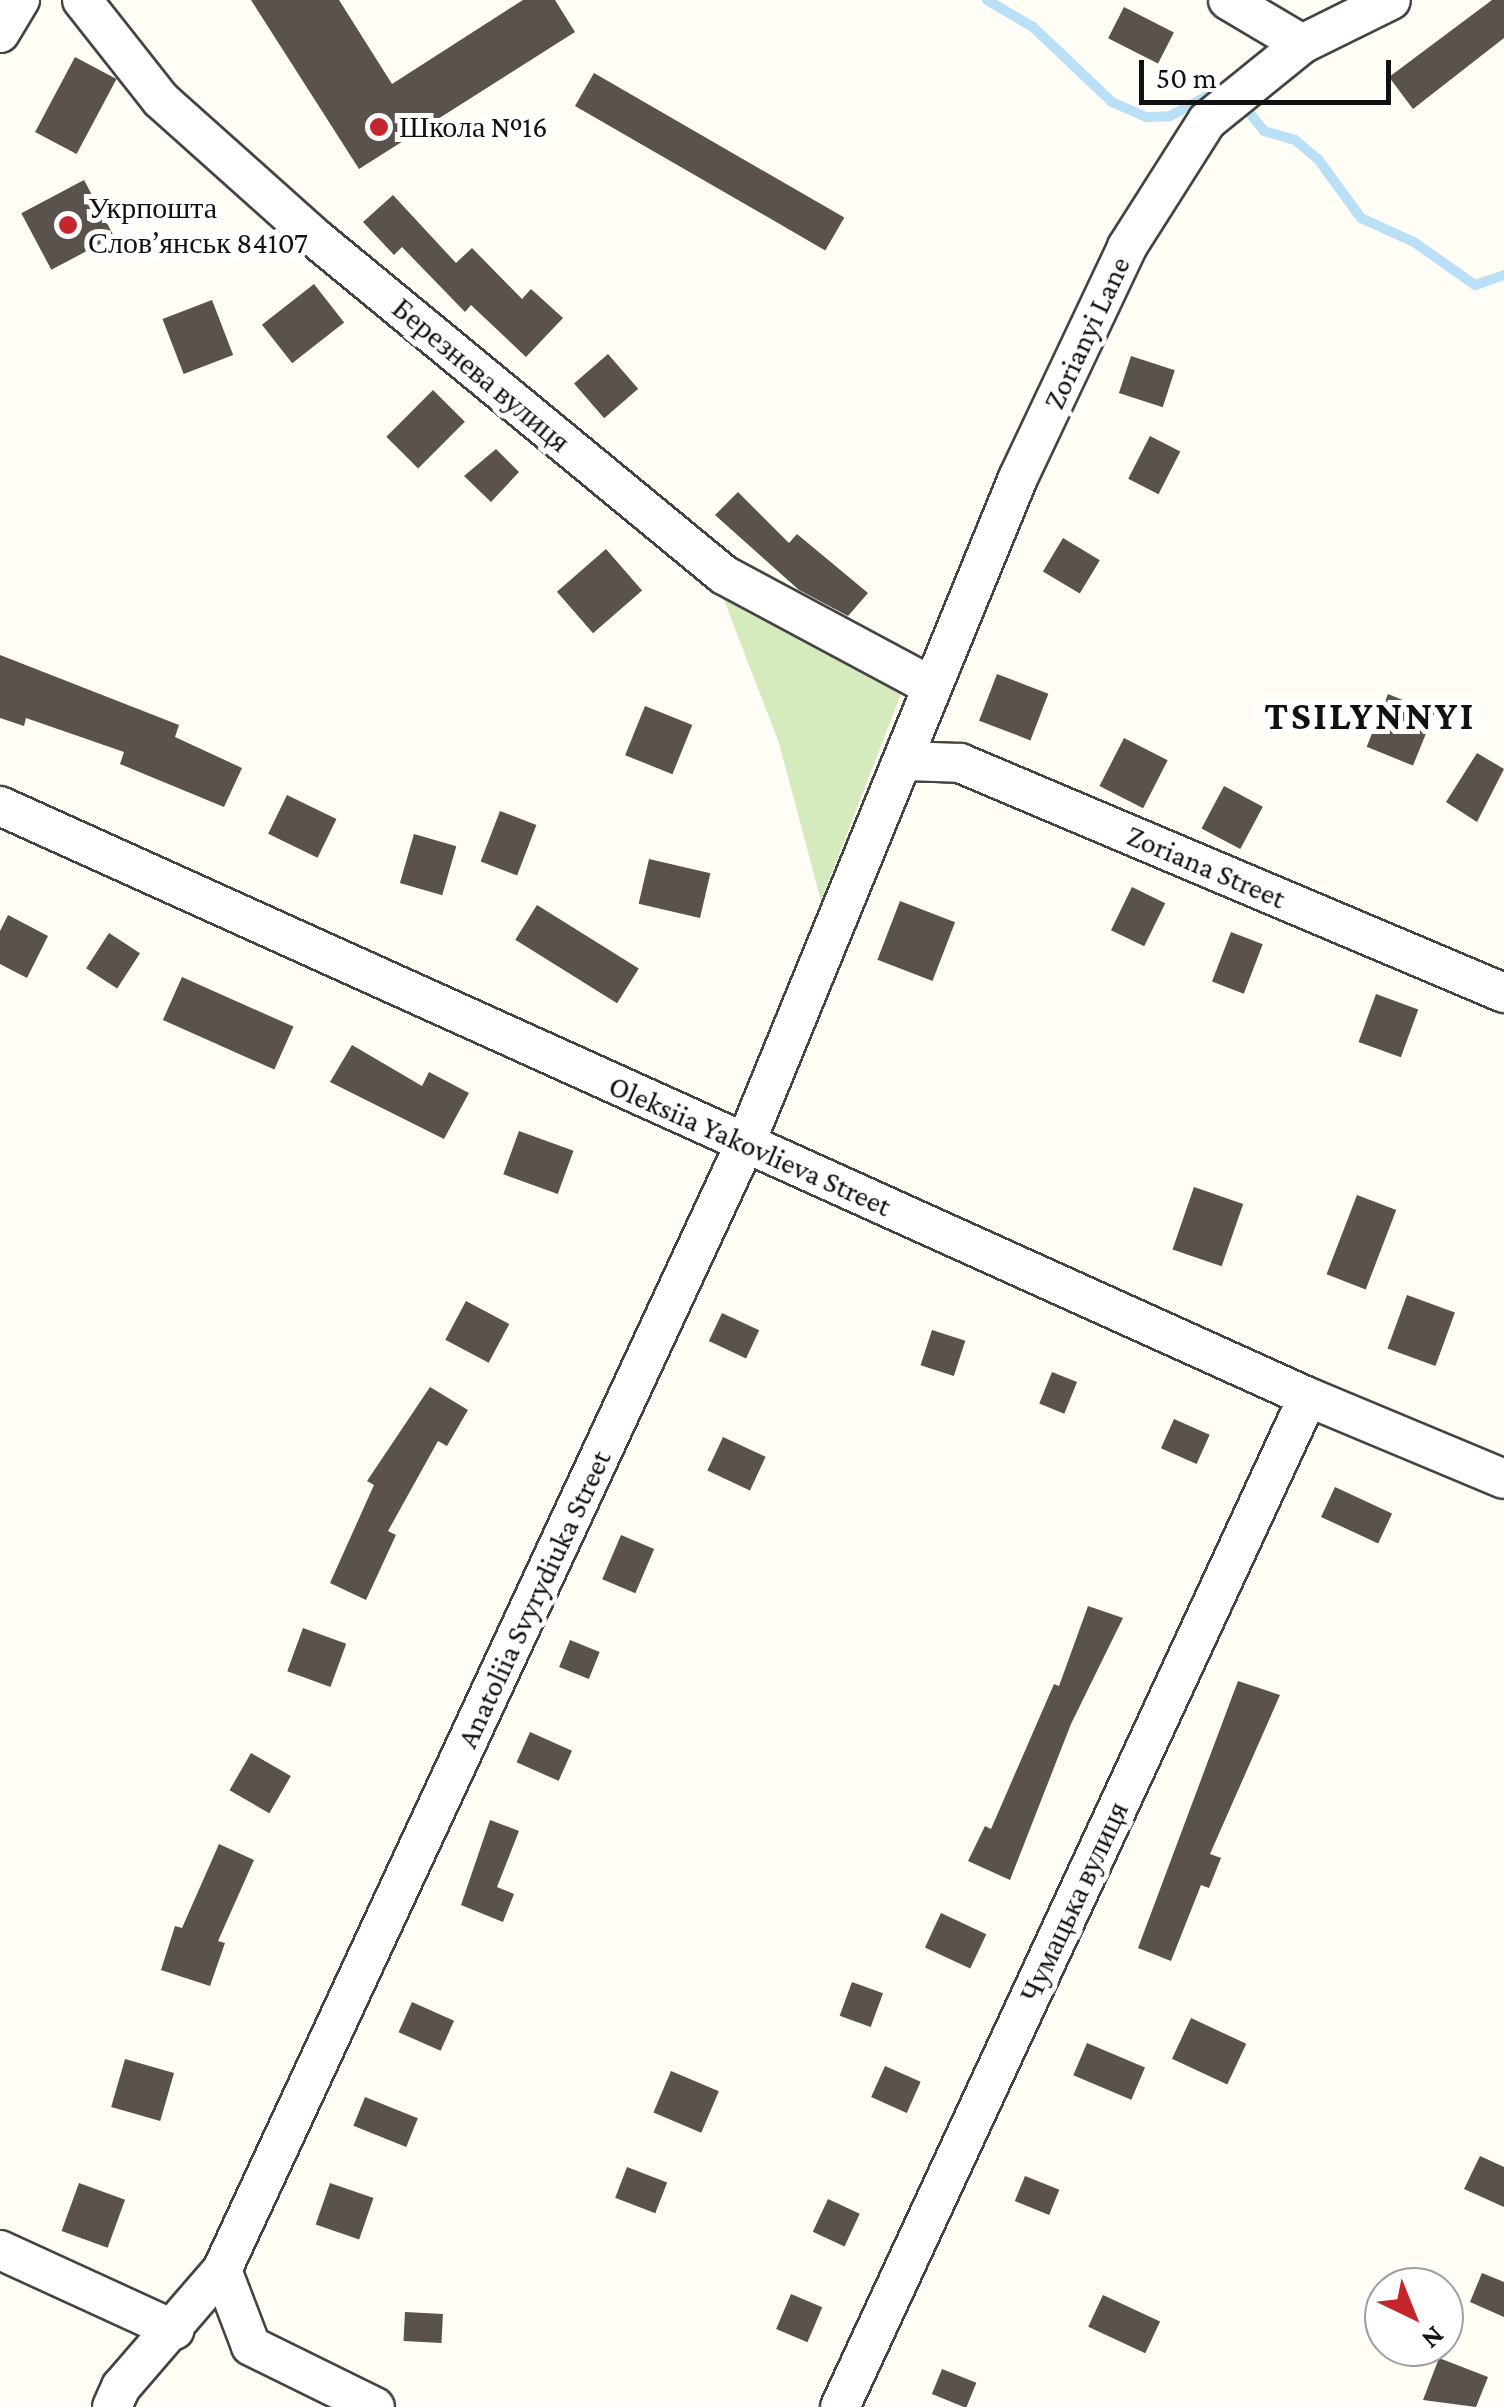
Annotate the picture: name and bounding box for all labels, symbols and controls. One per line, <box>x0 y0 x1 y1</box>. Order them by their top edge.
scale bar <box>1144 40 1396 102</box>
text: 50 m <box>1156 61 1217 94</box>
place label: Школа №16 <box>399 109 547 145</box>
marker: Школа №16 <box>368 116 390 138</box>
place label: Укрпошта Слов’янськ 84107 <box>88 190 308 260</box>
marker: Укрпошта Слов’янськ 84107 <box>57 214 79 236</box>
street label: Zorianyi Lane <box>1036 251 1138 415</box>
street label: Березнева вулиця <box>385 290 577 460</box>
district label: TSILYNNYI <box>1264 692 1476 740</box>
street label: Zoriana Street <box>1121 817 1291 917</box>
street label: Oleksiia Yakovlieva Street <box>603 1067 897 1225</box>
street label: Anatoliia Svyrydiuka Street <box>449 1444 619 1754</box>
street label: Чумацька вулиця <box>1012 1796 1136 2008</box>
north arrow <box>1364 2267 1464 2367</box>
text: N <box>1416 2320 1451 2356</box>

